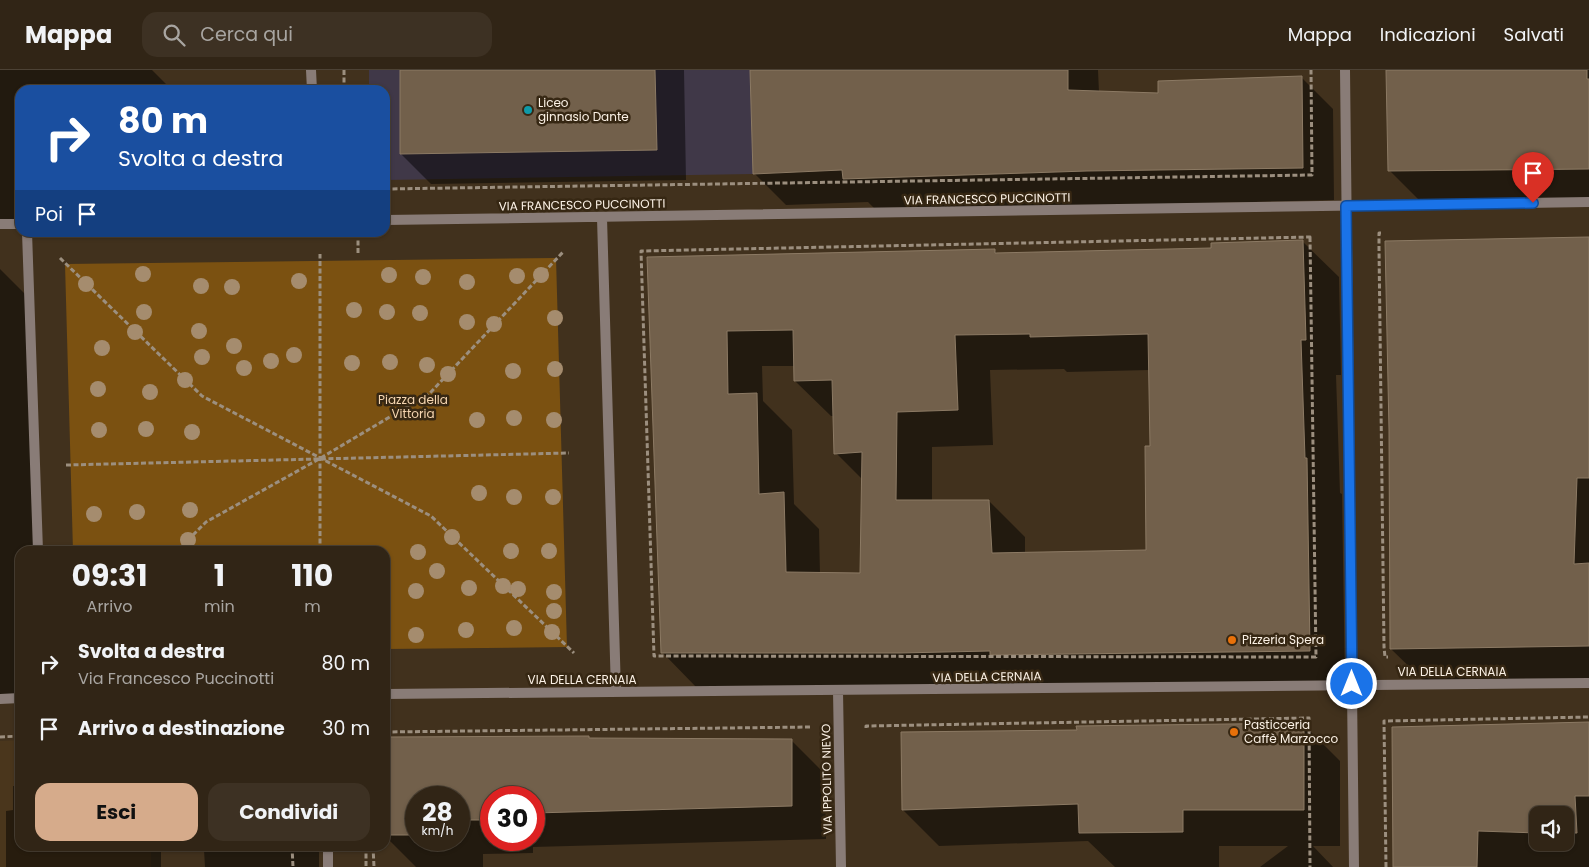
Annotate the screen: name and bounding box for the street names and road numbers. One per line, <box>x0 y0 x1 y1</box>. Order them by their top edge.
street label: VIA FRANCESCO PUCCINOTTI <box>903 189 1071 208</box>
street label: VIA FRANCESCO PUCCINOTTI <box>498 195 666 214</box>
street label: VIA DELLA CERNAIA <box>1398 663 1506 680</box>
street label: VIA DELLA CERNAIA <box>932 667 1042 686</box>
street label: VIA DELLA CERNAIA <box>528 671 636 688</box>
street label: VIA IPPOLITO NIEVO <box>817 723 836 835</box>

